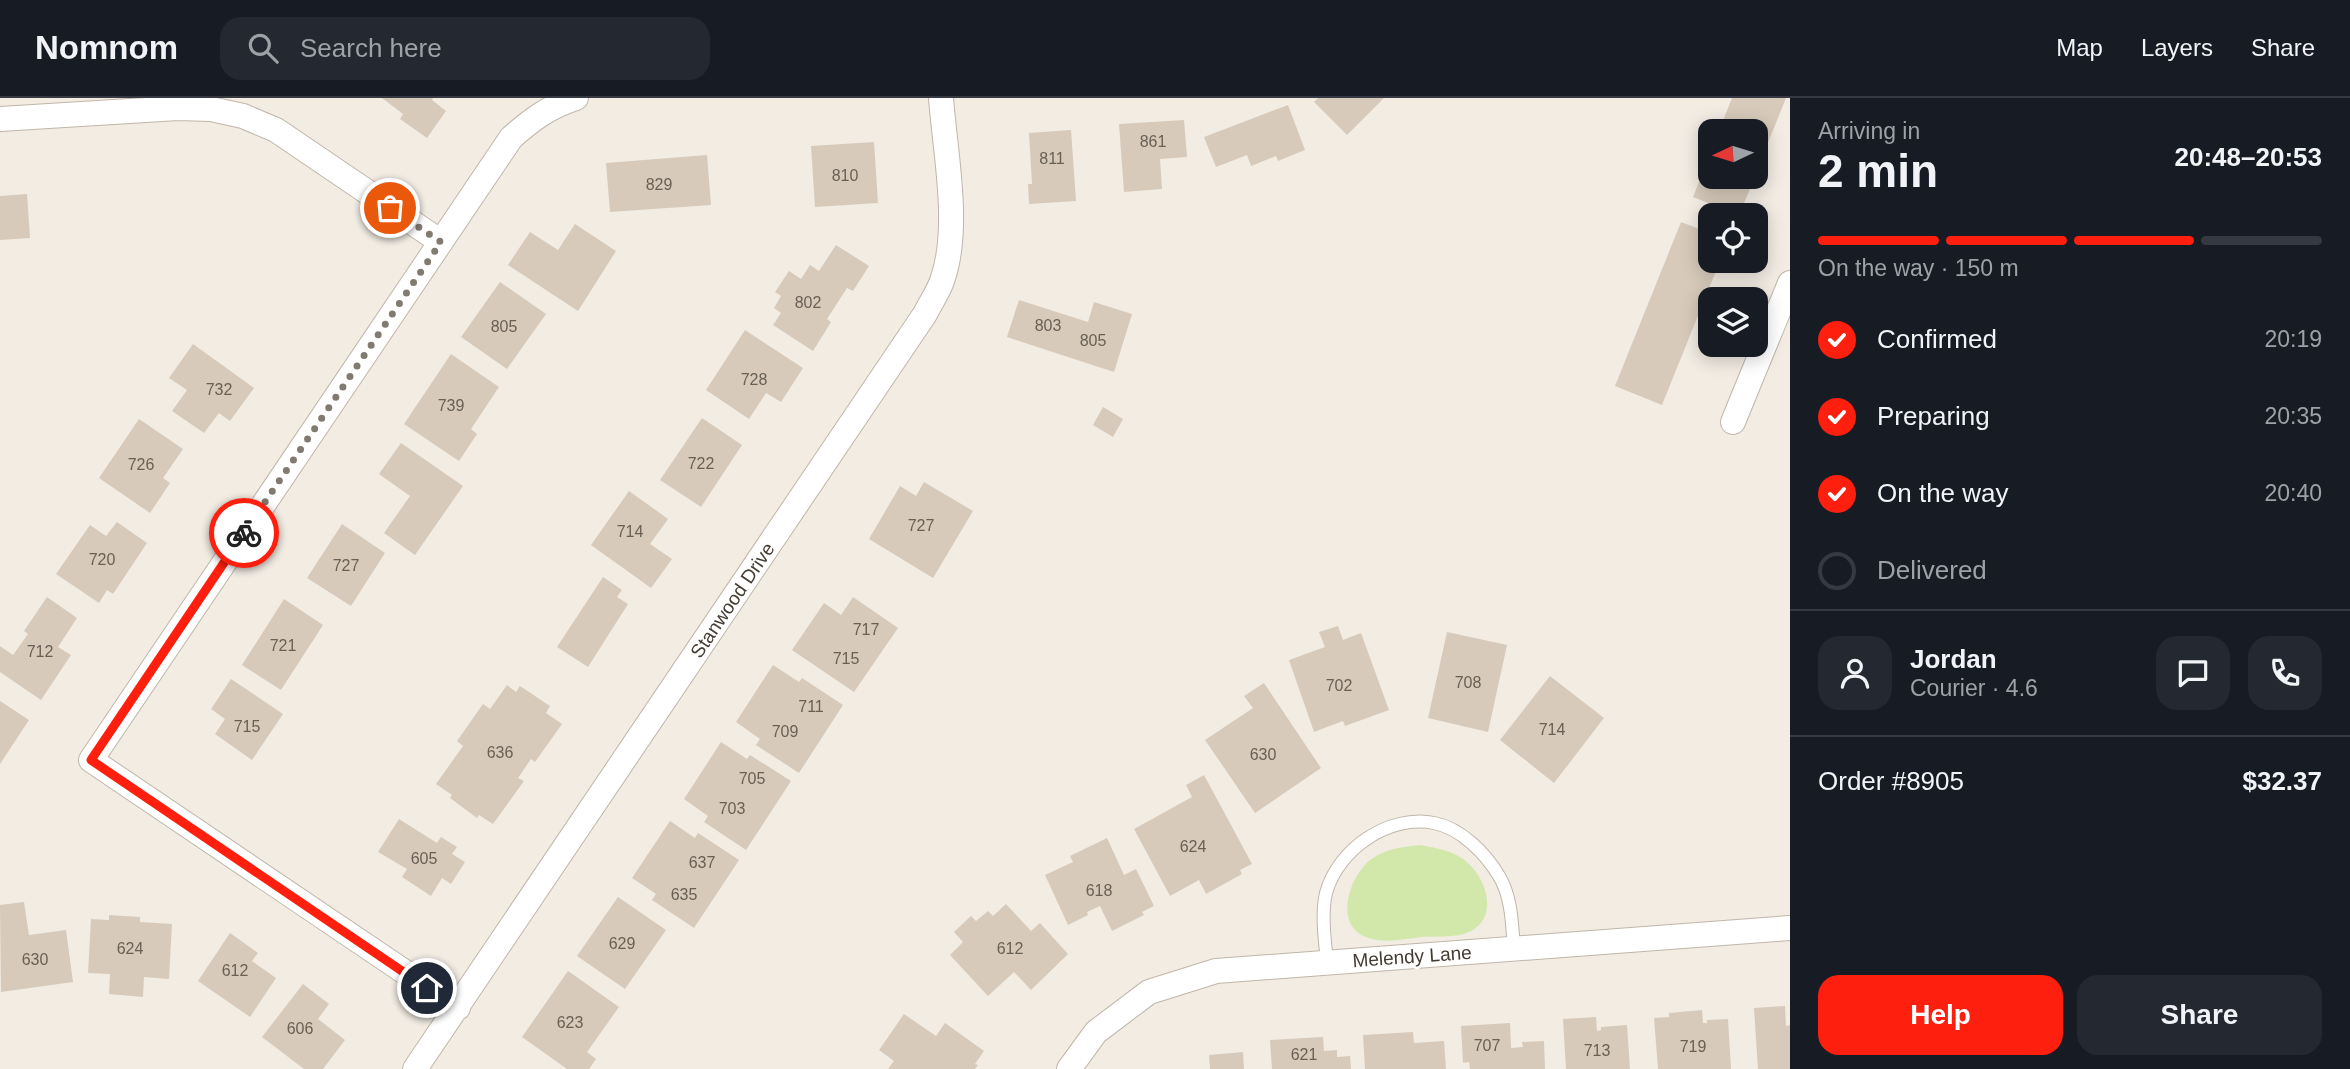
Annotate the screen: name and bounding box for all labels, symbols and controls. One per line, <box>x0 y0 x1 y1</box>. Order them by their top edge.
search box <box>220 17 710 80</box>
text: Nomnom <box>35 29 178 66</box>
icon: search <box>244 29 282 67</box>
text: Search here <box>300 33 442 63</box>
text: Map <box>2056 34 2103 61</box>
text: Layers <box>2141 34 2213 61</box>
text: Share <box>2251 34 2315 61</box>
text: Arriving in <box>1818 118 1920 144</box>
north arrow <box>1698 119 1768 189</box>
map controls <box>1698 119 1768 357</box>
house number: 861 <box>1140 133 1166 150</box>
text: 20:48–20:53 <box>2175 142 2322 172</box>
text: 2 min <box>1818 145 1938 197</box>
house number: 811 <box>1039 150 1065 167</box>
house number: 810 <box>832 167 858 184</box>
house number: 829 <box>646 176 672 193</box>
pin <box>360 178 420 238</box>
icon: bag <box>371 189 409 227</box>
button: locate <box>1698 203 1768 273</box>
text: On the way · 150 m <box>1818 255 2019 281</box>
button: layers <box>1698 287 1768 357</box>
house number: 802 <box>795 294 821 311</box>
house number: 803 <box>1035 317 1061 334</box>
house number: 805 <box>491 318 517 335</box>
icon: check <box>1818 321 1856 359</box>
text: Confirmed <box>1877 324 1997 354</box>
text: 20:19 <box>2264 326 2322 352</box>
house number: 805 <box>1080 332 1106 349</box>
house number: 728 <box>741 371 767 388</box>
house number: 732 <box>206 381 232 398</box>
house number: 739 <box>438 397 464 414</box>
icon: check <box>1818 398 1856 436</box>
text: Preparing <box>1877 401 1990 431</box>
text: 20:35 <box>2264 403 2322 429</box>
house number: 722 <box>688 455 714 472</box>
house number: 726 <box>128 456 154 473</box>
icon: check <box>1818 475 1856 513</box>
text: On the way <box>1877 478 2009 508</box>
text: 20:40 <box>2264 480 2322 506</box>
courier <box>209 498 279 568</box>
icon: bike <box>225 514 263 552</box>
house number: 727 <box>908 517 934 534</box>
house number: 714 <box>617 523 643 540</box>
street label: Stanwood Drive <box>686 539 779 662</box>
house number: 720 <box>89 551 115 568</box>
text: Delivered <box>1877 555 1987 585</box>
house number: 727 <box>333 557 359 574</box>
house number: 717 <box>853 621 879 638</box>
button: person <box>1818 636 1892 710</box>
button: chat <box>2156 636 2230 710</box>
button: phone <box>2248 636 2322 710</box>
house number: 721 <box>270 637 296 654</box>
house number: 712 <box>27 643 53 660</box>
text: Jordan <box>1910 644 1997 674</box>
house number: 715 <box>833 650 859 667</box>
house number: 708 <box>1455 674 1481 691</box>
text: Courier · 4.6 <box>1910 675 2038 701</box>
house number: 702 <box>1326 677 1352 694</box>
house number: 711 <box>798 698 824 715</box>
house number: 715 <box>234 718 260 735</box>
house number: 714 <box>1539 721 1565 738</box>
house number: 709 <box>772 723 798 740</box>
house number: 636 <box>487 744 513 761</box>
house number: 630 <box>1250 746 1276 763</box>
text: Order #8905 <box>1818 766 1964 796</box>
text: $32.37 <box>2242 766 2322 796</box>
house number: 705 <box>739 770 765 787</box>
house number: 703 <box>719 800 745 817</box>
house number: 624 <box>1180 838 1206 855</box>
house number: 605 <box>411 850 437 867</box>
house number: 637 <box>689 854 715 871</box>
house number: 618 <box>1086 882 1112 899</box>
house number: 635 <box>671 886 697 903</box>
house number: 629 <box>609 935 635 952</box>
house number: 624 <box>117 940 143 957</box>
house number: 612 <box>997 940 1023 957</box>
street label: Melendy Lane <box>1352 942 1472 971</box>
house number: 630 <box>22 951 48 968</box>
pin <box>397 958 457 1018</box>
house number: 612 <box>222 962 248 979</box>
icon: home <box>408 969 446 1007</box>
button: Help <box>1818 975 2063 1055</box>
button: Share <box>2077 975 2322 1055</box>
house number: 623 <box>557 1014 583 1031</box>
house number: 606 <box>287 1020 313 1037</box>
house number: 707 <box>1474 1037 1500 1054</box>
house number: 719 <box>1680 1038 1706 1055</box>
house number: 713 <box>1584 1042 1610 1059</box>
house number: 621 <box>1291 1046 1317 1063</box>

